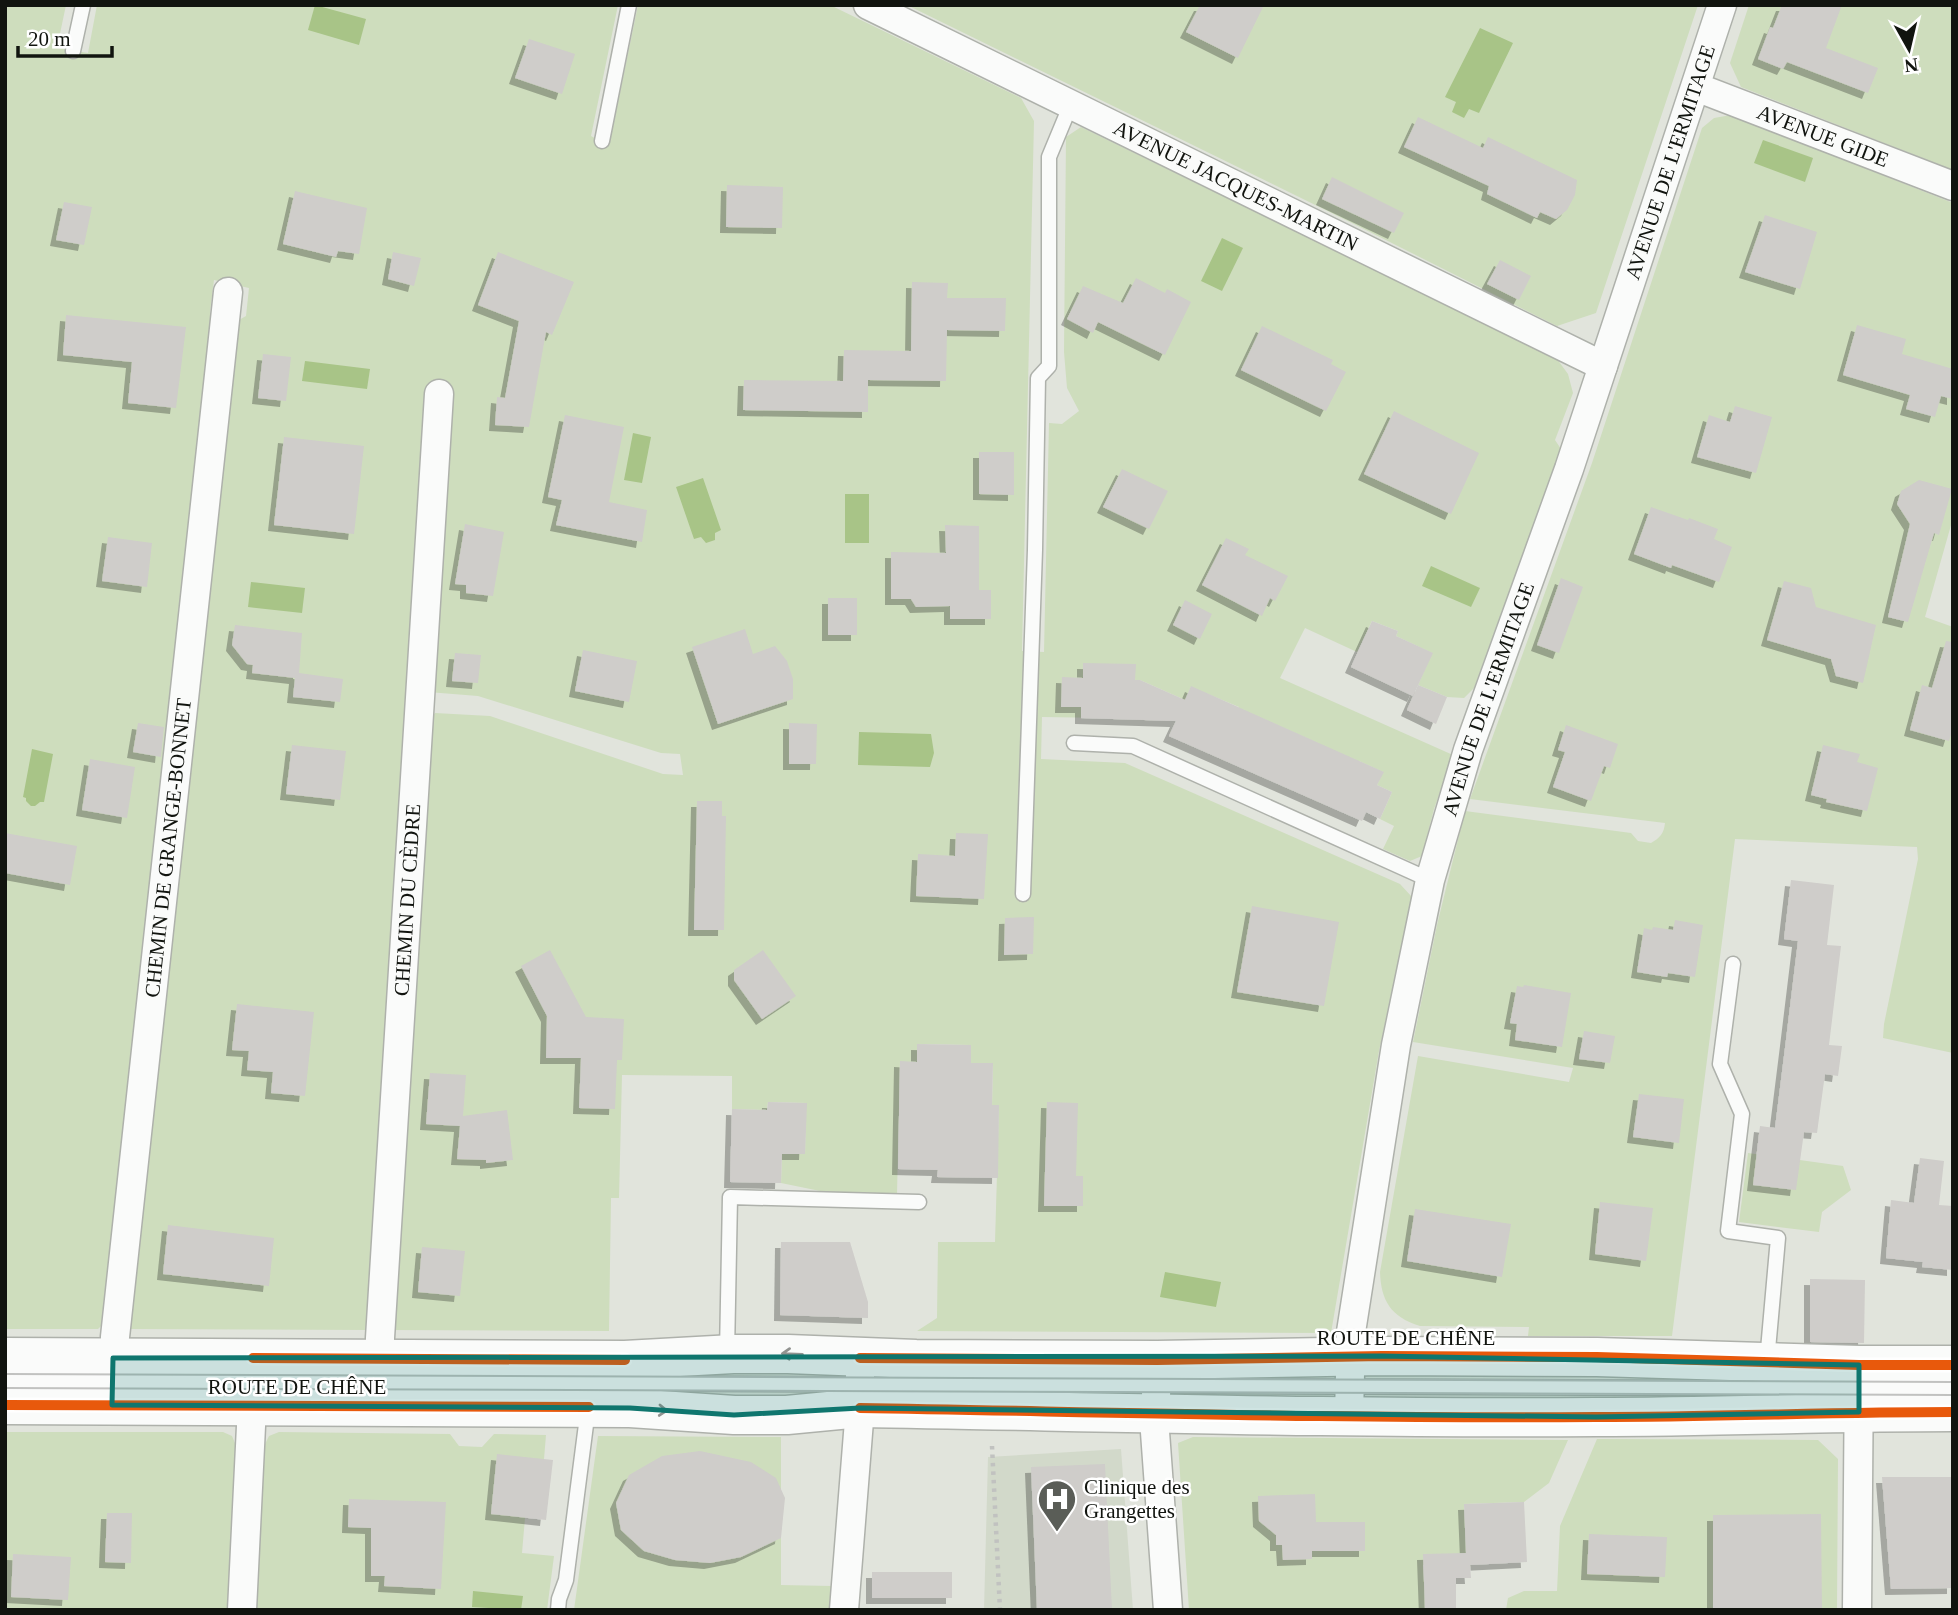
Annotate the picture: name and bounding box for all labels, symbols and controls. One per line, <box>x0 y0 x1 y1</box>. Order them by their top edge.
scale bar <box>18 14 112 58</box>
north arrow <box>1874 14 1944 84</box>
text: 20 m <box>28 27 71 51</box>
street label: AVENUE DE L'ERMITAGE <box>1620 42 1720 283</box>
text: N <box>1903 54 1920 77</box>
street label: AVENUE GIDE <box>1754 100 1892 172</box>
street label: AVENUE JACQUES-MARTIN <box>1110 116 1362 256</box>
street label: AVENUE DE L'ERMITAGE <box>1437 579 1539 819</box>
street label: CHEMIN DE GRANGE-BONNET <box>140 697 196 999</box>
street label: CHEMIN DU CÈDRE <box>389 803 425 997</box>
street label: ROUTE DE CHÊNE <box>1317 1326 1495 1350</box>
one-way arrow <box>781 1348 804 1361</box>
street label: ROUTE DE CHÊNE <box>208 1375 386 1399</box>
one-way arrow <box>645 1404 668 1417</box>
place label: Clinique des Grangettes <box>1084 1475 1190 1523</box>
hospital icon: Clinique des Grangettes <box>1036 1478 1078 1533</box>

